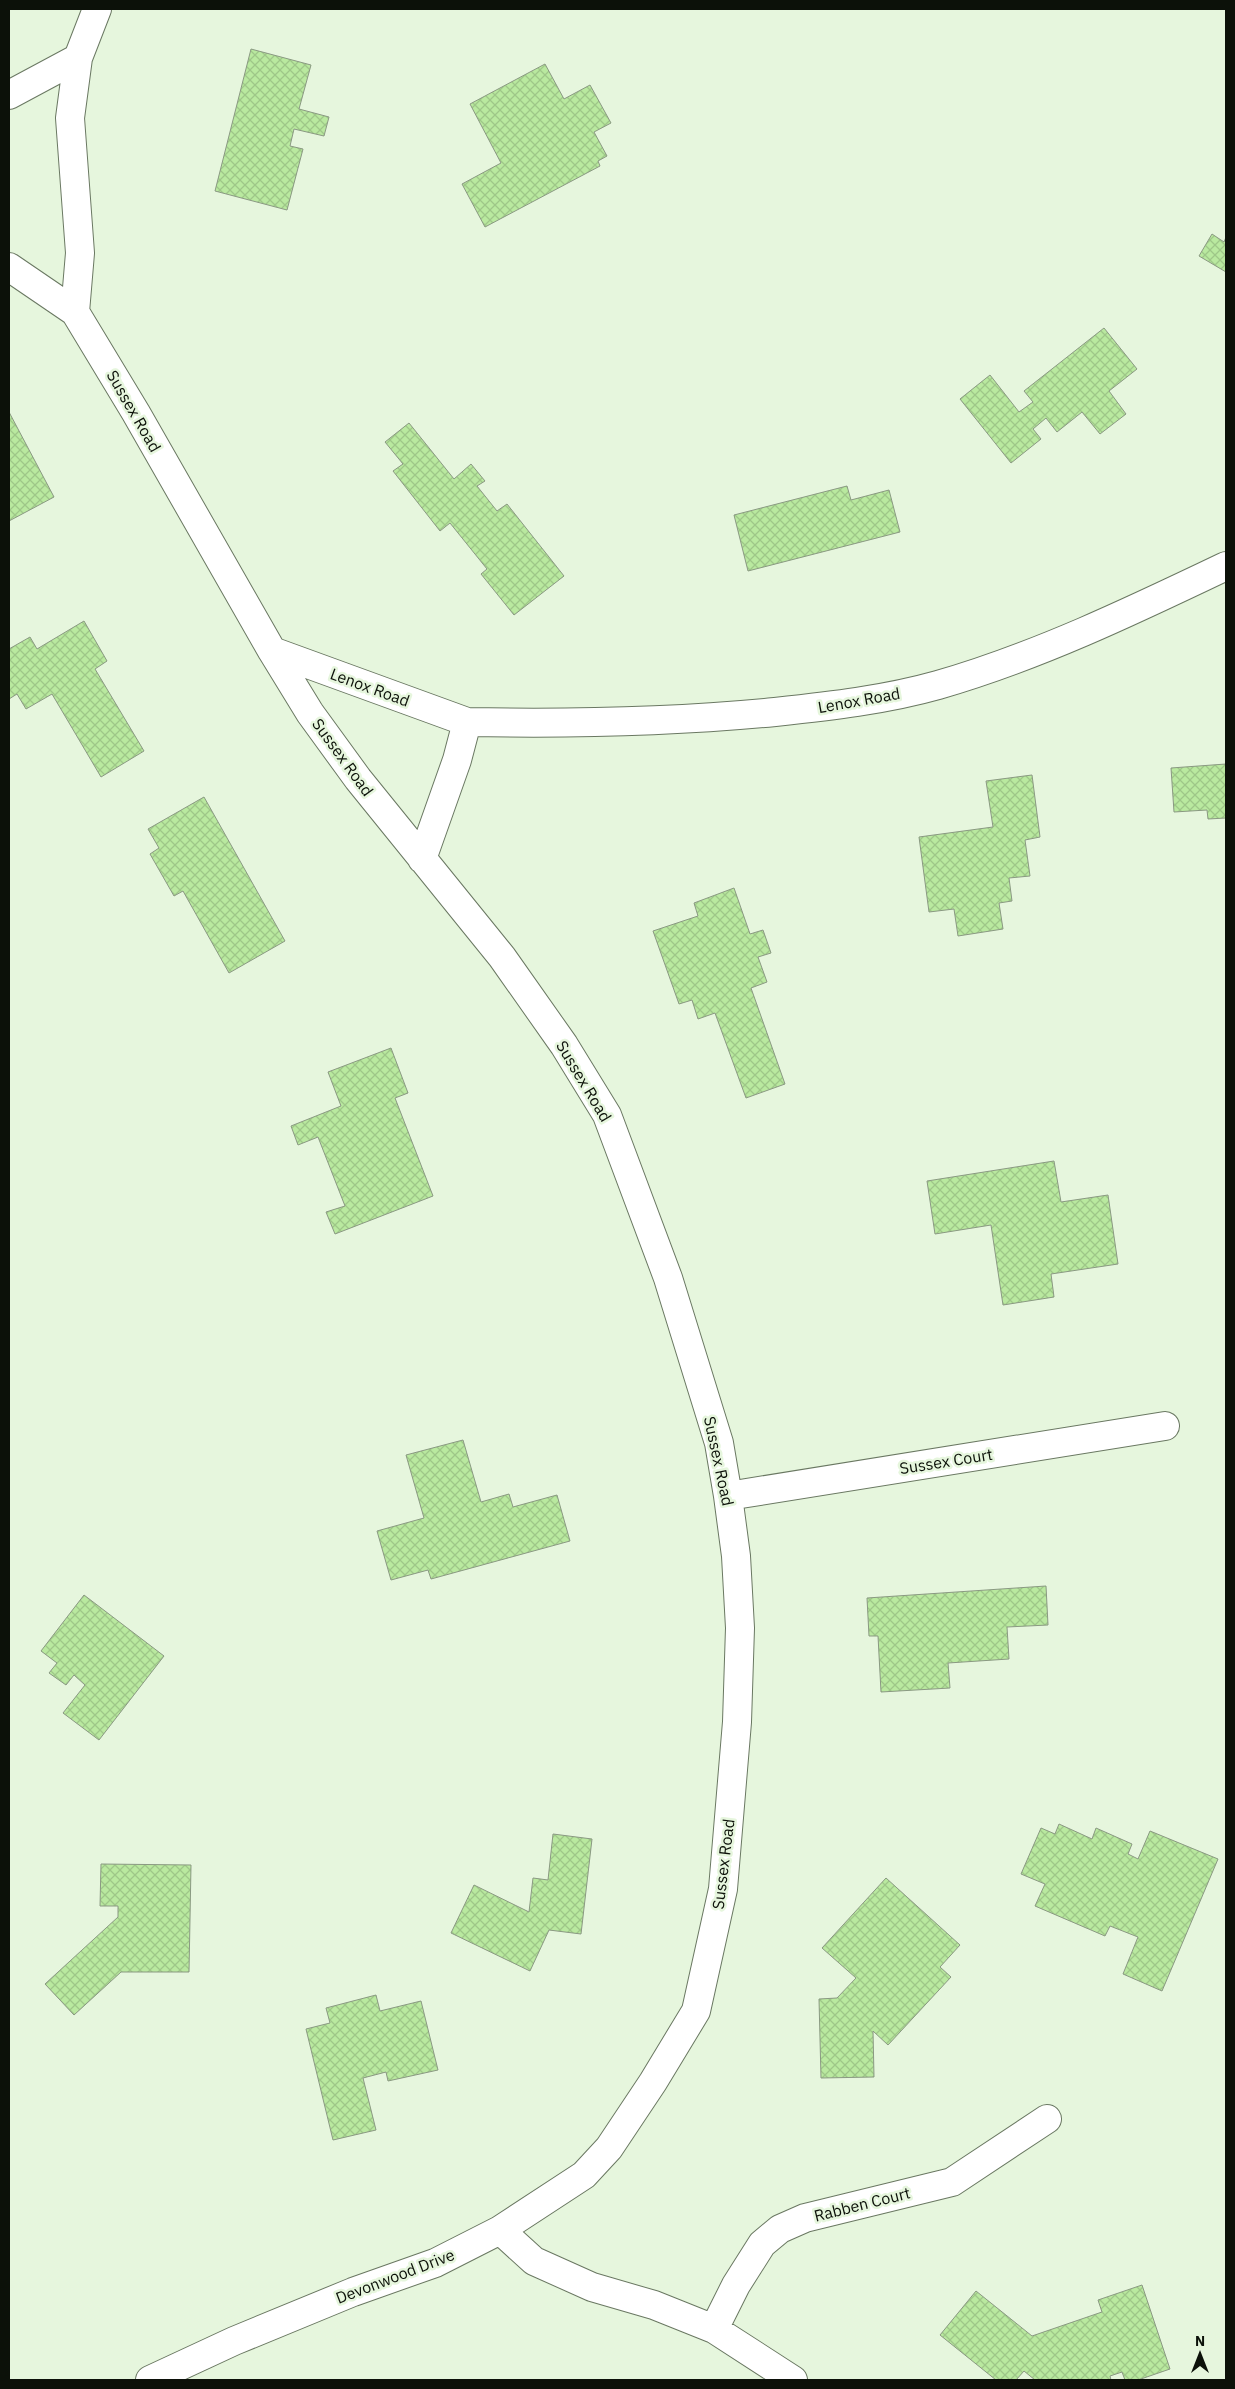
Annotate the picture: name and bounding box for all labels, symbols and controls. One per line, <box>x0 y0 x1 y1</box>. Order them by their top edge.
street label: Sussex Road <box>103 367 165 455</box>
street label: Lenox Road <box>328 663 412 711</box>
street label: Lenox Road <box>816 683 902 717</box>
street label: Sussex Road <box>308 714 378 800</box>
street label: Sussex Road <box>552 1037 616 1125</box>
street label: Sussex Road <box>700 1414 738 1508</box>
street label: Sussex Court <box>898 1444 994 1478</box>
street label: Sussex Road <box>708 1818 738 1910</box>
street label: Rabben Court <box>812 2182 912 2226</box>
street label: Devonwood Drive <box>333 2244 457 2308</box>
north arrow <box>1175 2329 1225 2379</box>
text: N <box>1195 2332 1205 2350</box>

